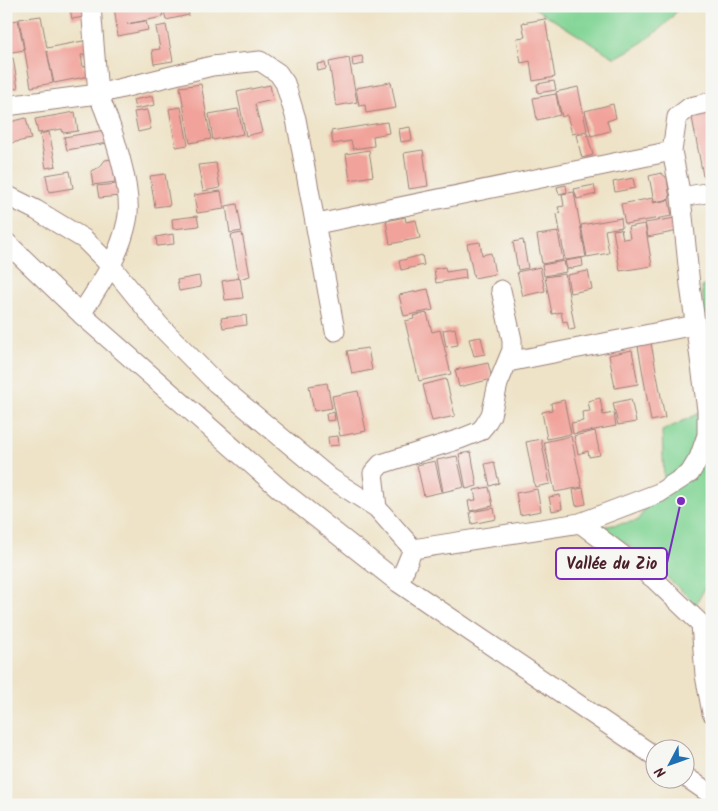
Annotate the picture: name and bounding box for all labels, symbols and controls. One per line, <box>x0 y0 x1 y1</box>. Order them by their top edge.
callout: Vallée du Zio <box>556 548 667 579</box>
text: Vallée du Zio <box>567 552 657 577</box>
north arrow <box>646 738 696 788</box>
text: N <box>650 761 672 782</box>

